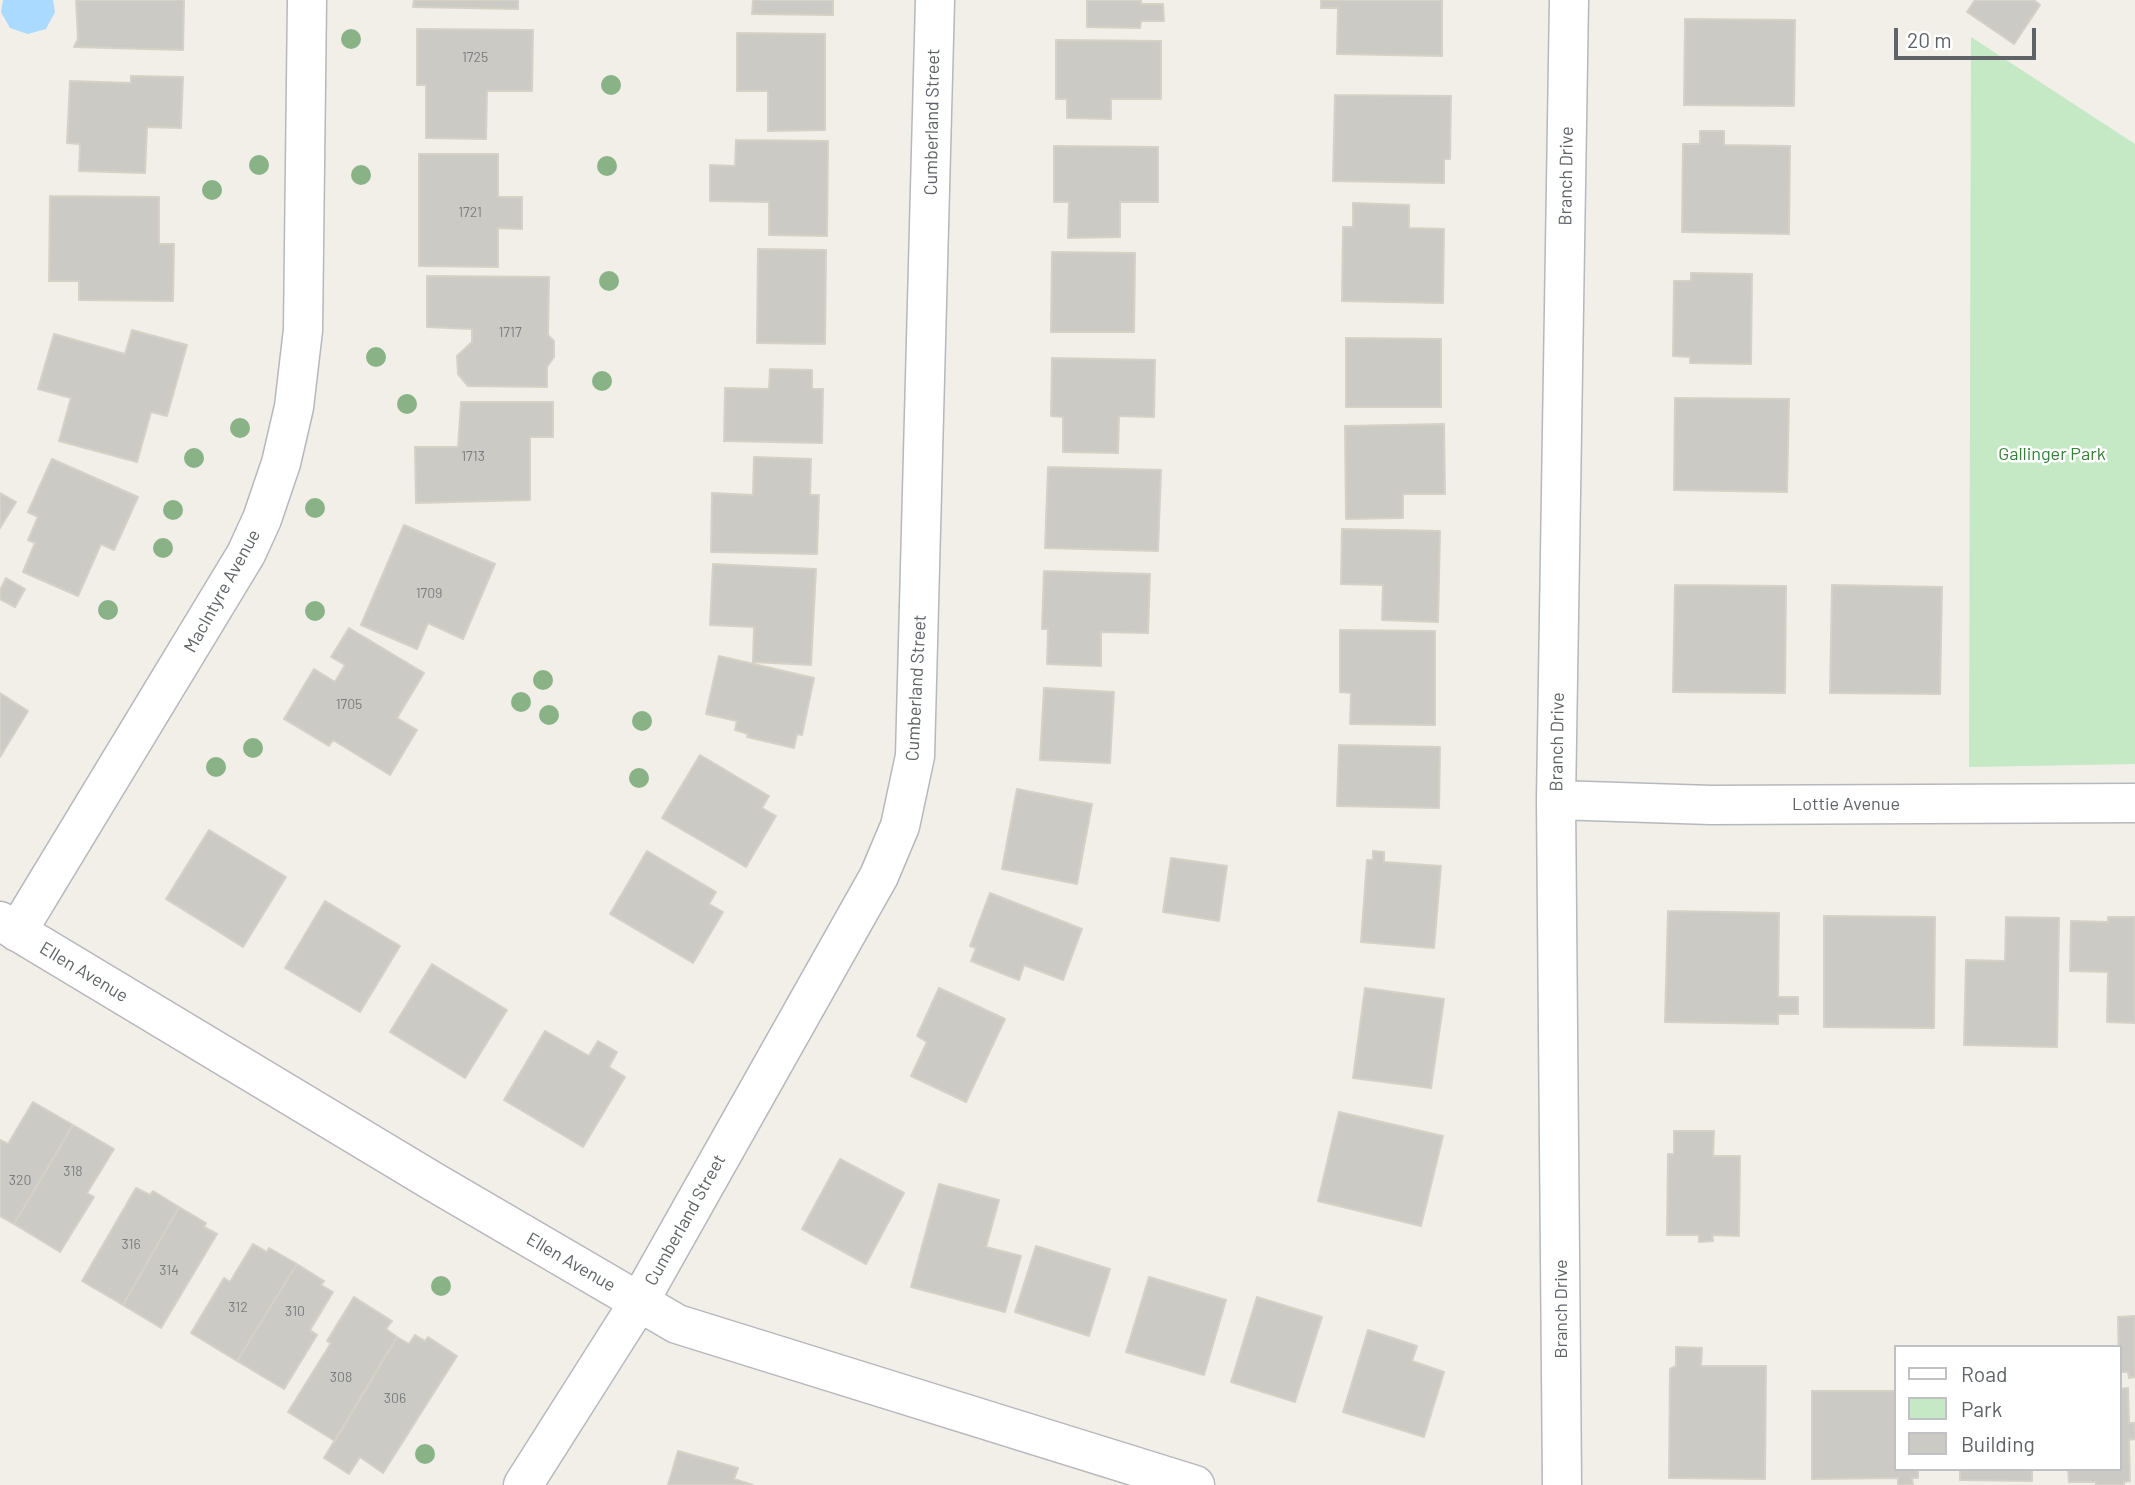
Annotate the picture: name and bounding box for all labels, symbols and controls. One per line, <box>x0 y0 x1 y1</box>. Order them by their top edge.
scale bar <box>1897 14 2039 58</box>
text: 20 m <box>1907 27 1952 52</box>
street label: Cumberland Street <box>920 48 944 196</box>
house number: 1725 <box>462 49 488 65</box>
street label: Branch Drive <box>1554 126 1578 226</box>
house number: 1721 <box>458 204 482 220</box>
house number: 1717 <box>498 324 522 340</box>
park label: Gallinger Park <box>1998 443 2106 465</box>
house number: 1713 <box>461 448 485 464</box>
street label: MacIntyre Avenue <box>179 526 265 656</box>
house number: 1709 <box>416 585 442 601</box>
street label: Cumberland Street <box>901 614 931 762</box>
street label: Branch Drive <box>1545 692 1569 792</box>
house number: 1705 <box>336 696 362 712</box>
street label: Lottie Avenue <box>1792 793 1900 815</box>
street label: Ellen Avenue <box>36 937 132 1007</box>
street label: Cumberland Street <box>640 1151 730 1289</box>
house number: 318 <box>63 1163 83 1179</box>
house number: 320 <box>9 1172 31 1188</box>
street label: Ellen Avenue <box>523 1228 619 1296</box>
house number: 316 <box>121 1236 141 1252</box>
street label: Branch Drive <box>1550 1259 1572 1359</box>
house number: 314 <box>159 1262 179 1278</box>
house number: 312 <box>228 1299 248 1315</box>
house number: 310 <box>285 1303 305 1319</box>
legend <box>1894 1345 2121 1471</box>
text: Road <box>1961 1361 2007 1386</box>
house number: 308 <box>330 1369 352 1385</box>
house number: 306 <box>384 1390 406 1406</box>
text: Park <box>1961 1396 2002 1421</box>
text: Building <box>1961 1431 2035 1456</box>

